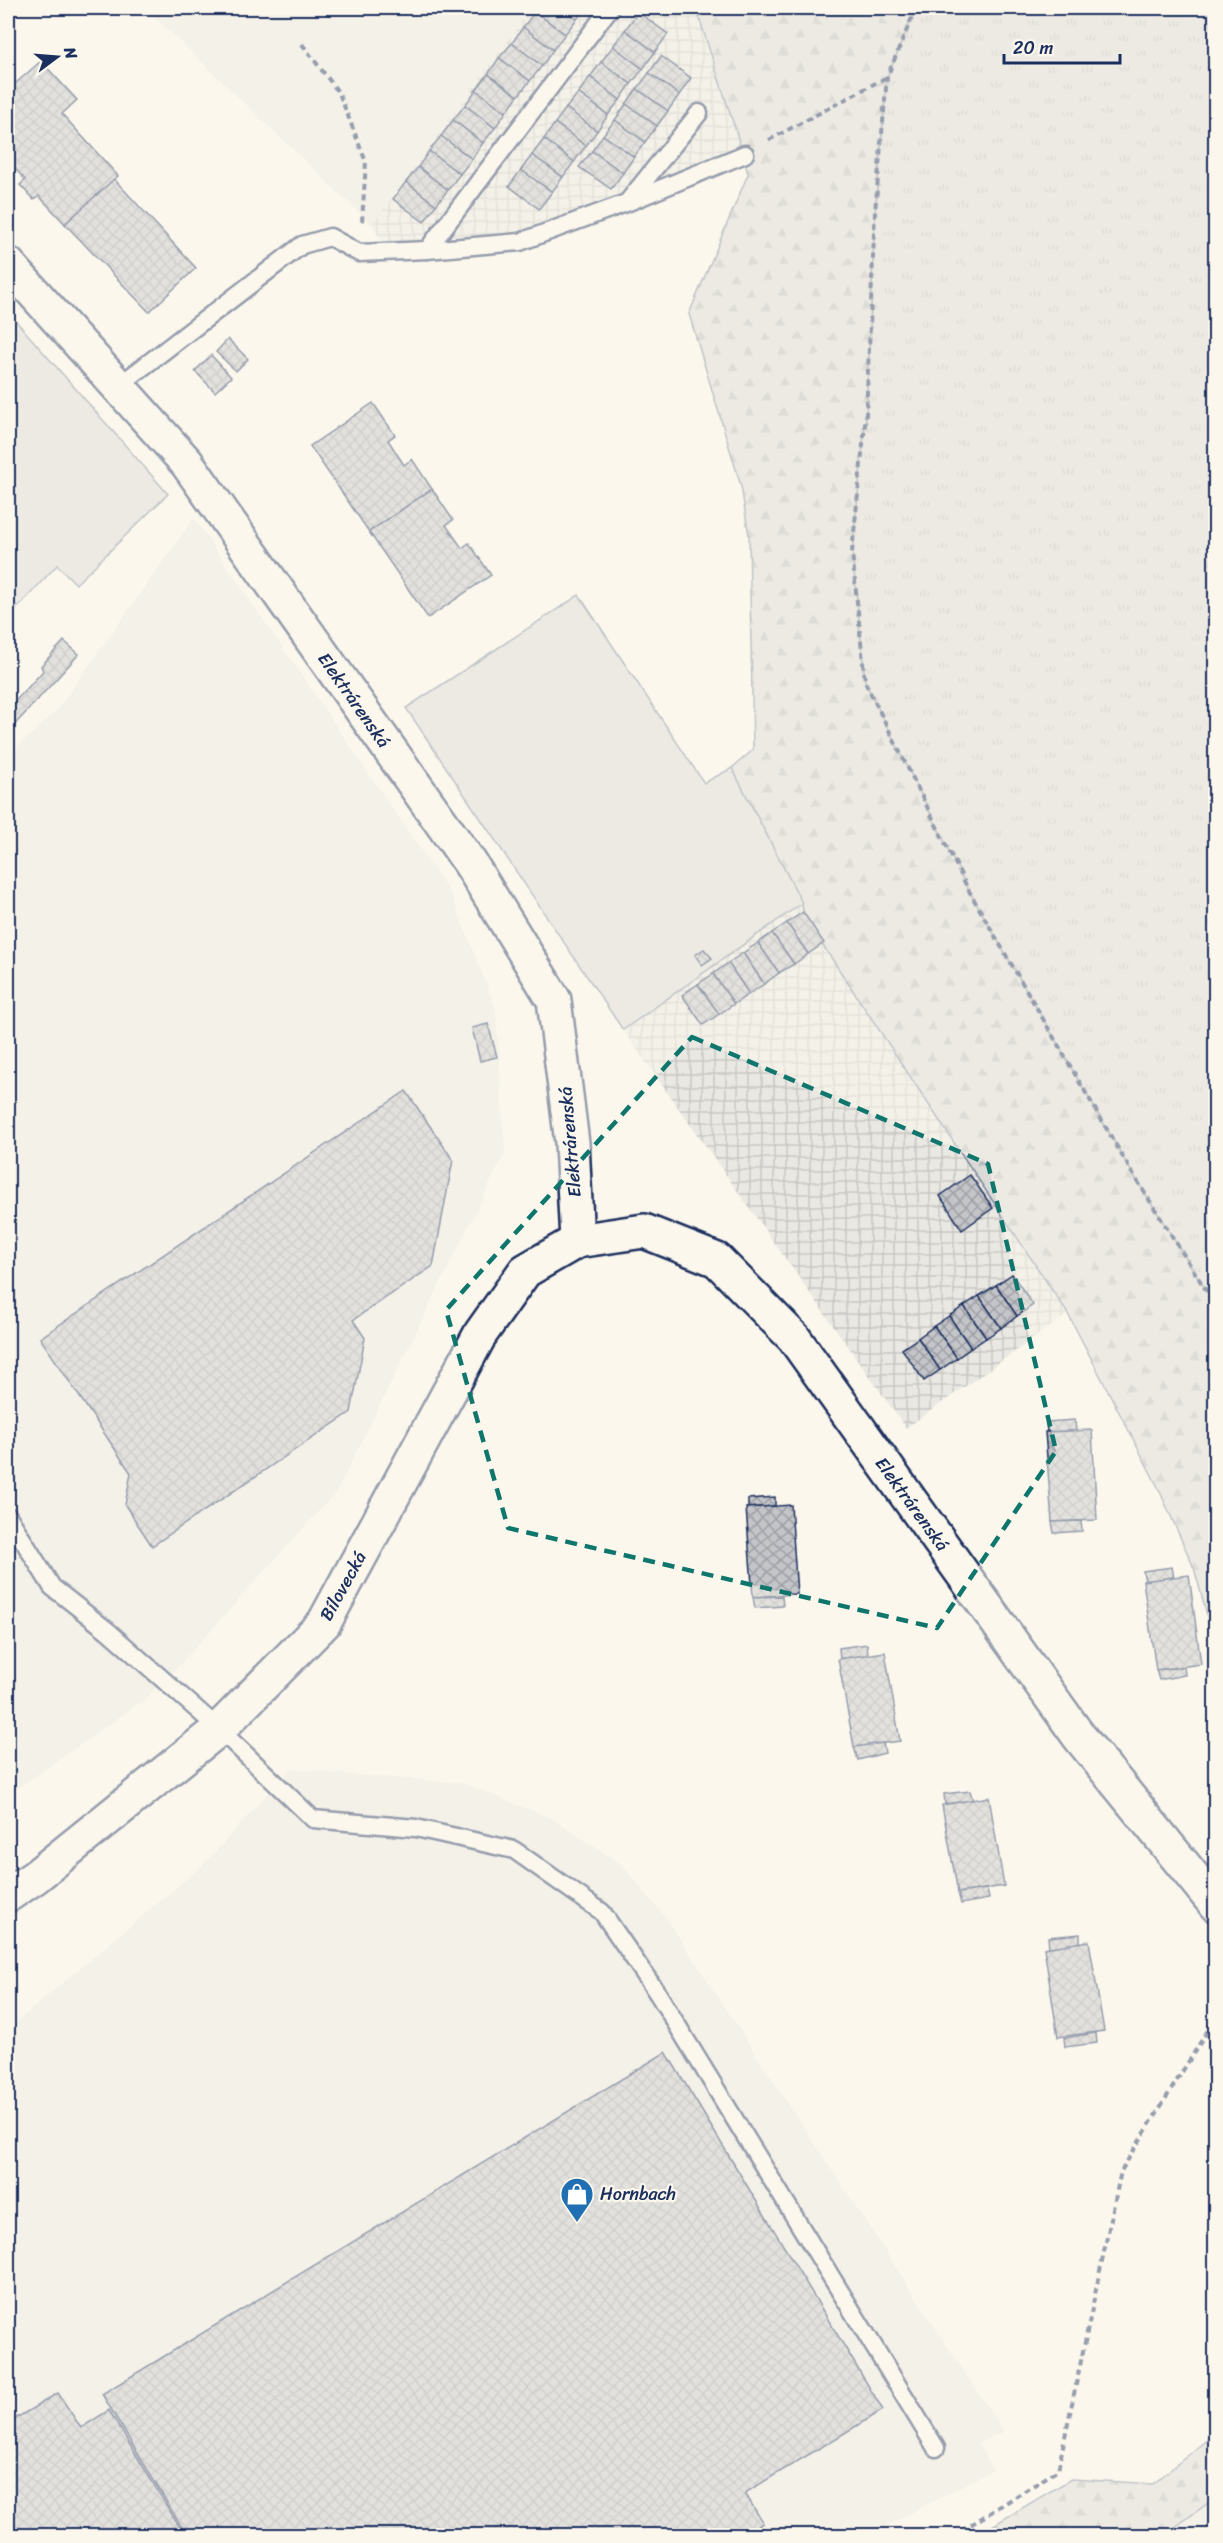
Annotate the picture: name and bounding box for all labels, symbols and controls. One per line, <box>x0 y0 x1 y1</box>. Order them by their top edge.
north arrow <box>27 27 87 87</box>
scale bar <box>1004 27 1120 65</box>
text: 20 m <box>1013 32 1053 64</box>
text: N <box>55 43 87 63</box>
street label: Elektrárenská <box>309 645 399 755</box>
street label: Elektrárenská <box>549 1085 591 1199</box>
street label: Elektrárenská <box>866 1450 958 1558</box>
street label: Bílovecká <box>311 1545 375 1627</box>
shop icon: Hornbach <box>559 2176 595 2223</box>
place label: Hornbach <box>600 2178 676 2210</box>

